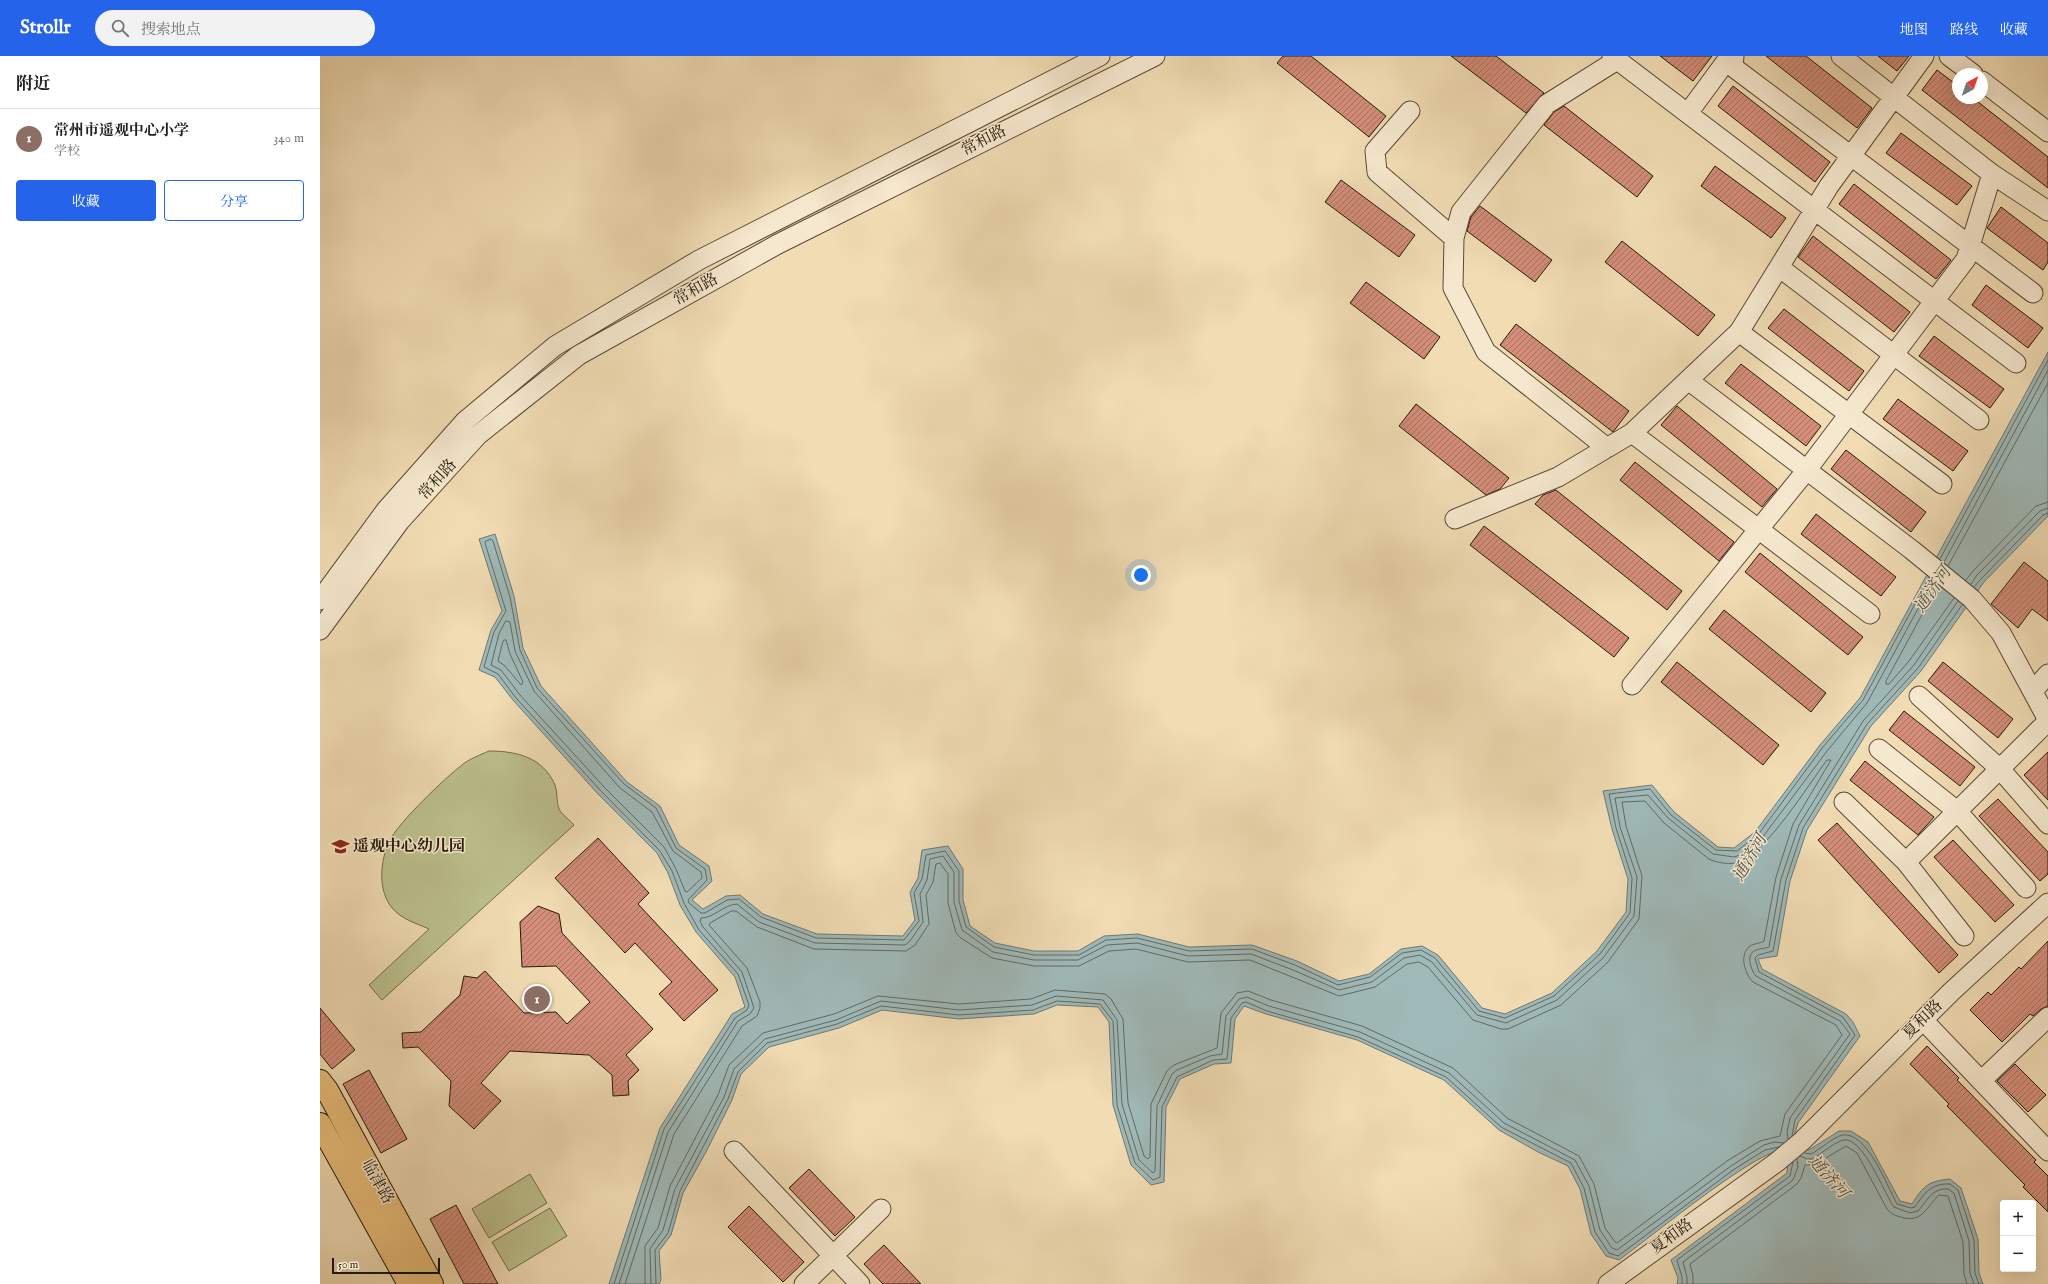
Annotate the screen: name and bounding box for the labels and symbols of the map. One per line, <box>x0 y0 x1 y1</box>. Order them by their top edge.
north arrow <box>1952 68 1988 104</box>
street label: 常和路 <box>958 121 1010 161</box>
street label: 常和路 <box>670 270 722 310</box>
street label: 常和路 <box>415 455 461 505</box>
water label: 通济河 <box>1910 561 1958 617</box>
your location <box>1131 565 1151 585</box>
water label: 通济河 <box>1728 828 1773 885</box>
school or university icon: 遥观中心幼儿园 <box>330 837 350 857</box>
place label: 遥观中心幼儿园 <box>353 837 465 857</box>
pin: 1 <box>524 984 550 1014</box>
street label: 夏和路 <box>1899 996 1947 1044</box>
water label: 通济河 <box>1803 1151 1855 1205</box>
street label: 临津路 <box>357 1156 397 1208</box>
street label: 夏和路 <box>1647 1215 1697 1259</box>
scale bar <box>332 1256 440 1275</box>

